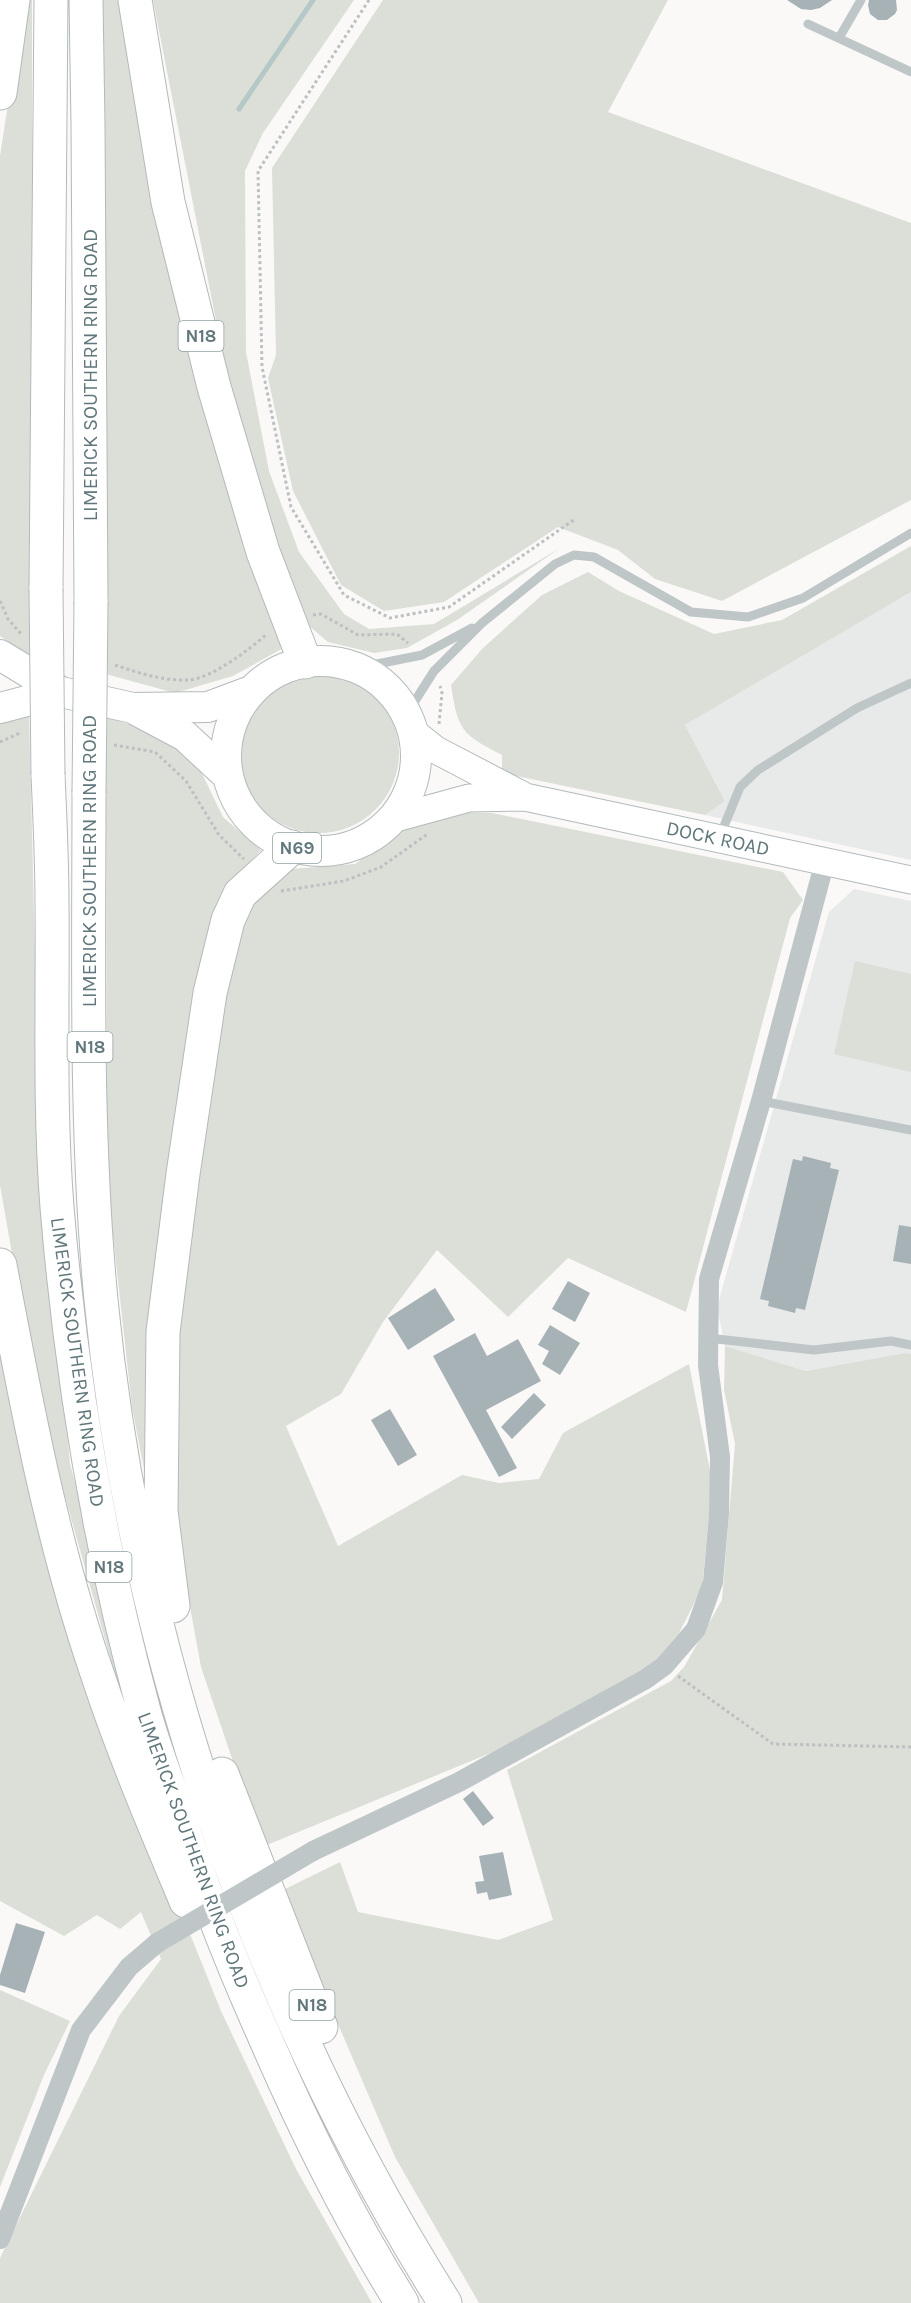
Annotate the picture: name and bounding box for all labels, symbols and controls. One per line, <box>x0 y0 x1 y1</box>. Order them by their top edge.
street label: LIMERICK SOUTHERN RING ROAD <box>79 229 102 521</box>
road number: N18 <box>178 321 224 351</box>
street label: LIMERICK SOUTHERN RING ROAD <box>78 715 101 1007</box>
street label: DOCK ROAD <box>664 816 772 861</box>
road number: N69 <box>273 833 321 863</box>
road number: N18 <box>68 1032 112 1062</box>
street label: LIMERICK SOUTHERN RING ROAD <box>46 1216 109 1509</box>
road number: N18 <box>86 1552 132 1582</box>
street label: LIMERICK SOUTHERN RING ROAD <box>133 1709 254 1992</box>
road number: N18 <box>290 1990 334 2020</box>

